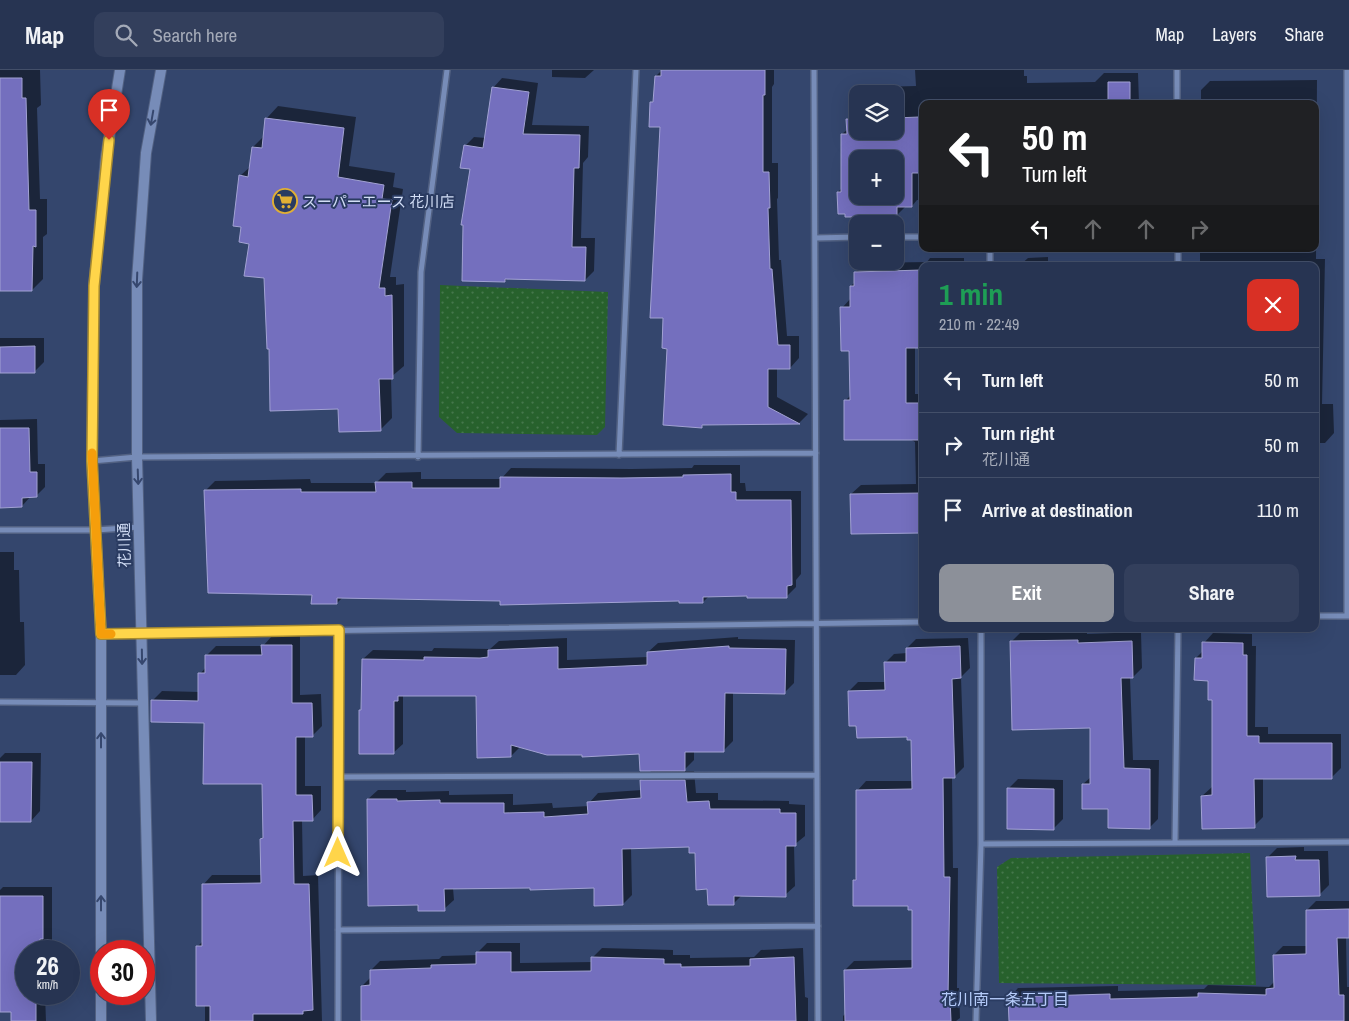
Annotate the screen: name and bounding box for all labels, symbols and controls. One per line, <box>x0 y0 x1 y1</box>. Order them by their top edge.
search box <box>94 12 444 57</box>
text: Map <box>25 19 64 51</box>
icon: search <box>112 21 140 49</box>
text: Search here <box>152 22 237 48</box>
text: Map <box>1156 22 1184 47</box>
text: Layers <box>1212 22 1257 47</box>
text: Share <box>1285 22 1324 47</box>
map controls <box>849 85 904 270</box>
button: layers <box>849 85 904 140</box>
pin <box>88 89 130 140</box>
icon: arrive <box>95 96 123 124</box>
one-way arrow <box>147 110 157 126</box>
text: 50 m <box>1022 114 1087 161</box>
icon: left <box>939 120 1004 185</box>
button: + <box>849 150 904 205</box>
text: Turn left <box>1022 159 1087 189</box>
supermarket icon: スーパーエース 花川店 <box>272 188 298 214</box>
place label: スーパーエース 花川店 <box>302 191 455 212</box>
button: − <box>849 215 904 270</box>
icon: left <box>1026 215 1054 243</box>
icon: ahead <box>1079 215 1107 243</box>
icon: ahead <box>1132 215 1160 243</box>
icon: right <box>1185 215 1213 243</box>
one-way arrow <box>132 271 142 287</box>
text: 1 min <box>939 274 1003 314</box>
button: close <box>1247 279 1299 331</box>
text: 210 m · 22:49 <box>939 313 1019 335</box>
icon: left <box>939 366 967 394</box>
text: Turn left <box>982 367 1043 393</box>
text: 50 m <box>1264 367 1299 393</box>
text: Turn right <box>982 420 1054 446</box>
icon: right <box>939 431 967 459</box>
text: 50 m <box>1264 432 1299 458</box>
text: 花川通 <box>982 448 1030 470</box>
one-way arrow <box>133 469 142 485</box>
icon: arrive <box>939 496 967 524</box>
text: Arrive at destination <box>982 497 1133 523</box>
text: 110 m <box>1257 497 1299 523</box>
street label: 花川通 <box>113 522 135 568</box>
button: Exit <box>939 564 1114 622</box>
button: Share <box>1124 564 1299 622</box>
one-way arrow <box>137 648 147 665</box>
one-way arrow <box>96 732 106 748</box>
position arrow <box>311 826 363 878</box>
one-way arrow <box>96 895 106 911</box>
speed limit sign: 30 <box>90 940 155 1005</box>
text: 26 <box>36 949 59 983</box>
text: km/h <box>37 977 58 993</box>
district label: 花川南一条五丁目 <box>941 988 1069 1010</box>

